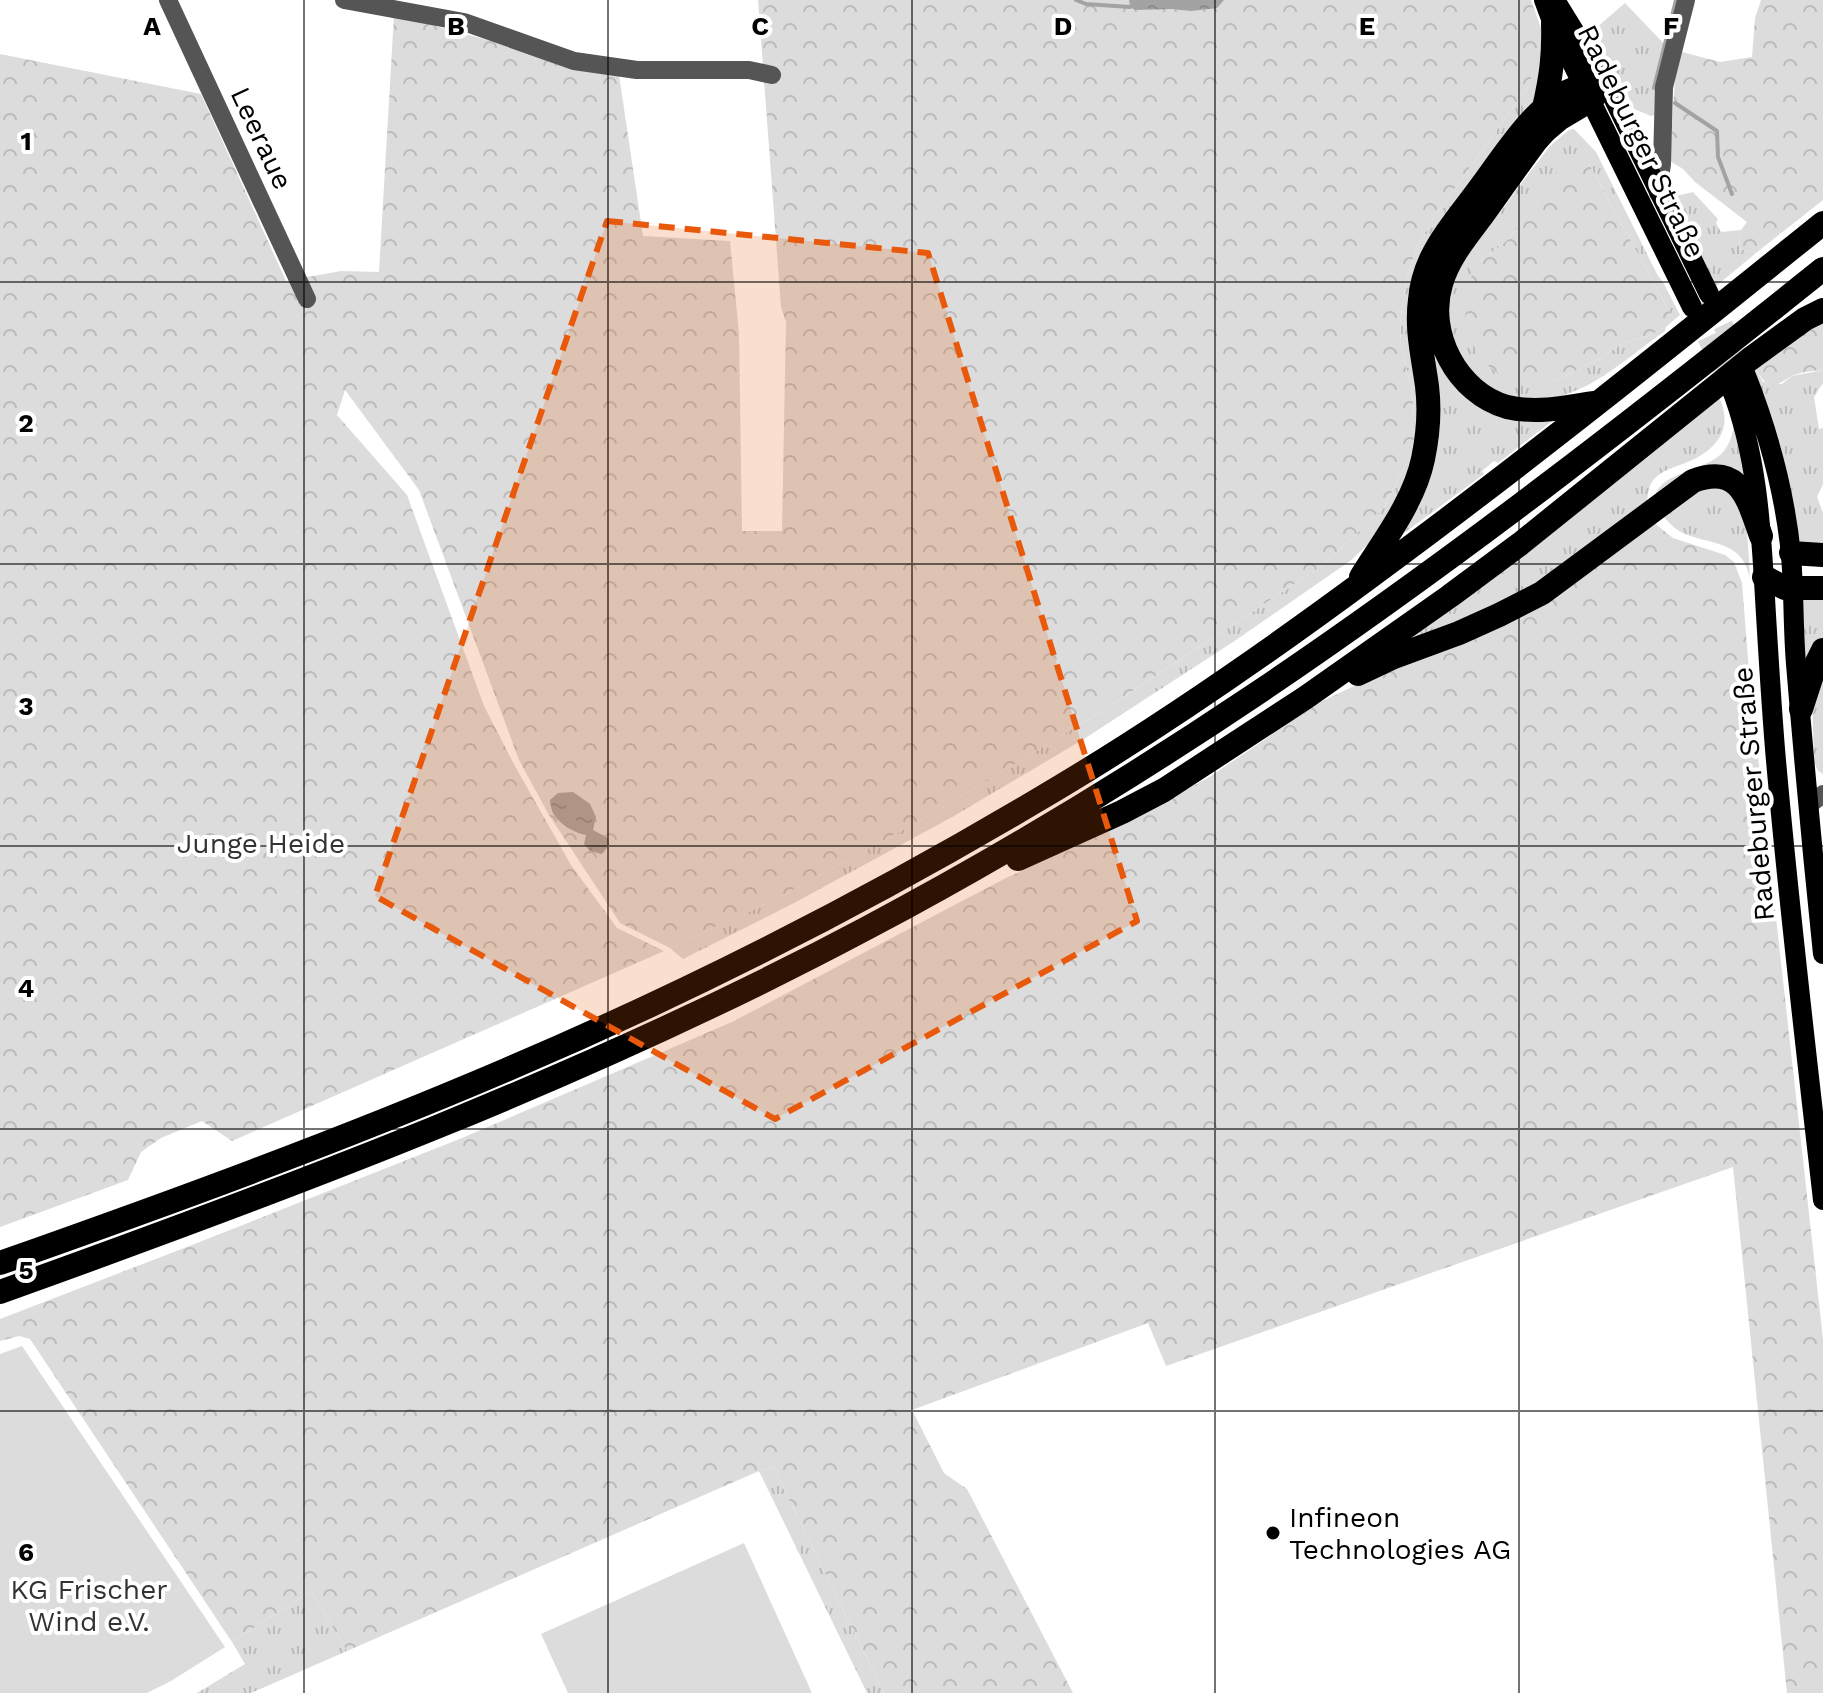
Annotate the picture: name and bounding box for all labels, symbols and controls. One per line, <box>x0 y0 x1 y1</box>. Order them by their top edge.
text: A <box>143 11 161 41</box>
text: B <box>447 11 465 41</box>
text: C <box>751 11 769 41</box>
text: D <box>1054 11 1072 41</box>
text: E <box>1359 11 1375 41</box>
text: F <box>1663 11 1679 41</box>
street label: Radeburger Straße <box>1571 19 1712 263</box>
street label: Leeraue <box>224 82 300 195</box>
text: 1 <box>20 126 32 156</box>
text: 2 <box>18 408 34 438</box>
street label: Radeburger Straße <box>1726 665 1781 922</box>
text: 3 <box>18 691 34 721</box>
park label: Junge Heide <box>177 827 345 860</box>
text: 4 <box>18 973 35 1003</box>
text: 5 <box>18 1255 34 1285</box>
place label: Infineon Technologies AG <box>1289 1501 1511 1566</box>
marker: Infineon Technologies AG <box>1264 1524 1282 1542</box>
text: 6 <box>18 1537 34 1567</box>
park label: KG Frischer Wind e.V. <box>10 1573 168 1638</box>

